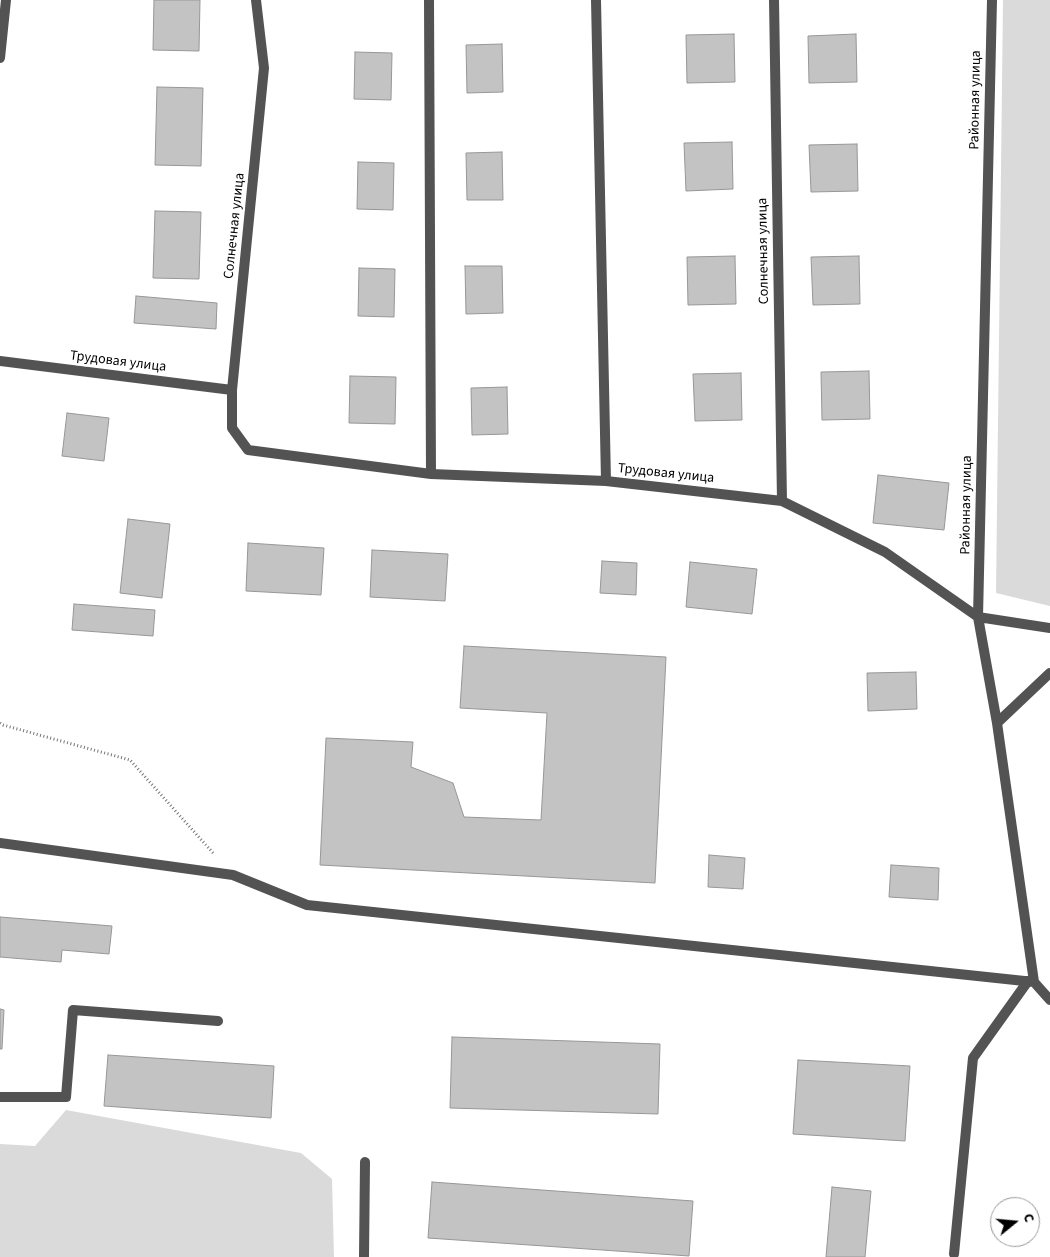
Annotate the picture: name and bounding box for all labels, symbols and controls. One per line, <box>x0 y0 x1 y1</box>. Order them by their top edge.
street label: Районная улица <box>967 50 985 150</box>
street label: Солнечная улица <box>221 172 249 280</box>
street label: Солнечная улица <box>755 198 773 304</box>
street label: Трудовая улица <box>69 348 167 376</box>
street label: Районная улица <box>958 455 976 555</box>
street label: Трудовая улица <box>617 461 715 487</box>
north arrow <box>990 1197 1040 1247</box>
text: С <box>1018 1211 1039 1225</box>

